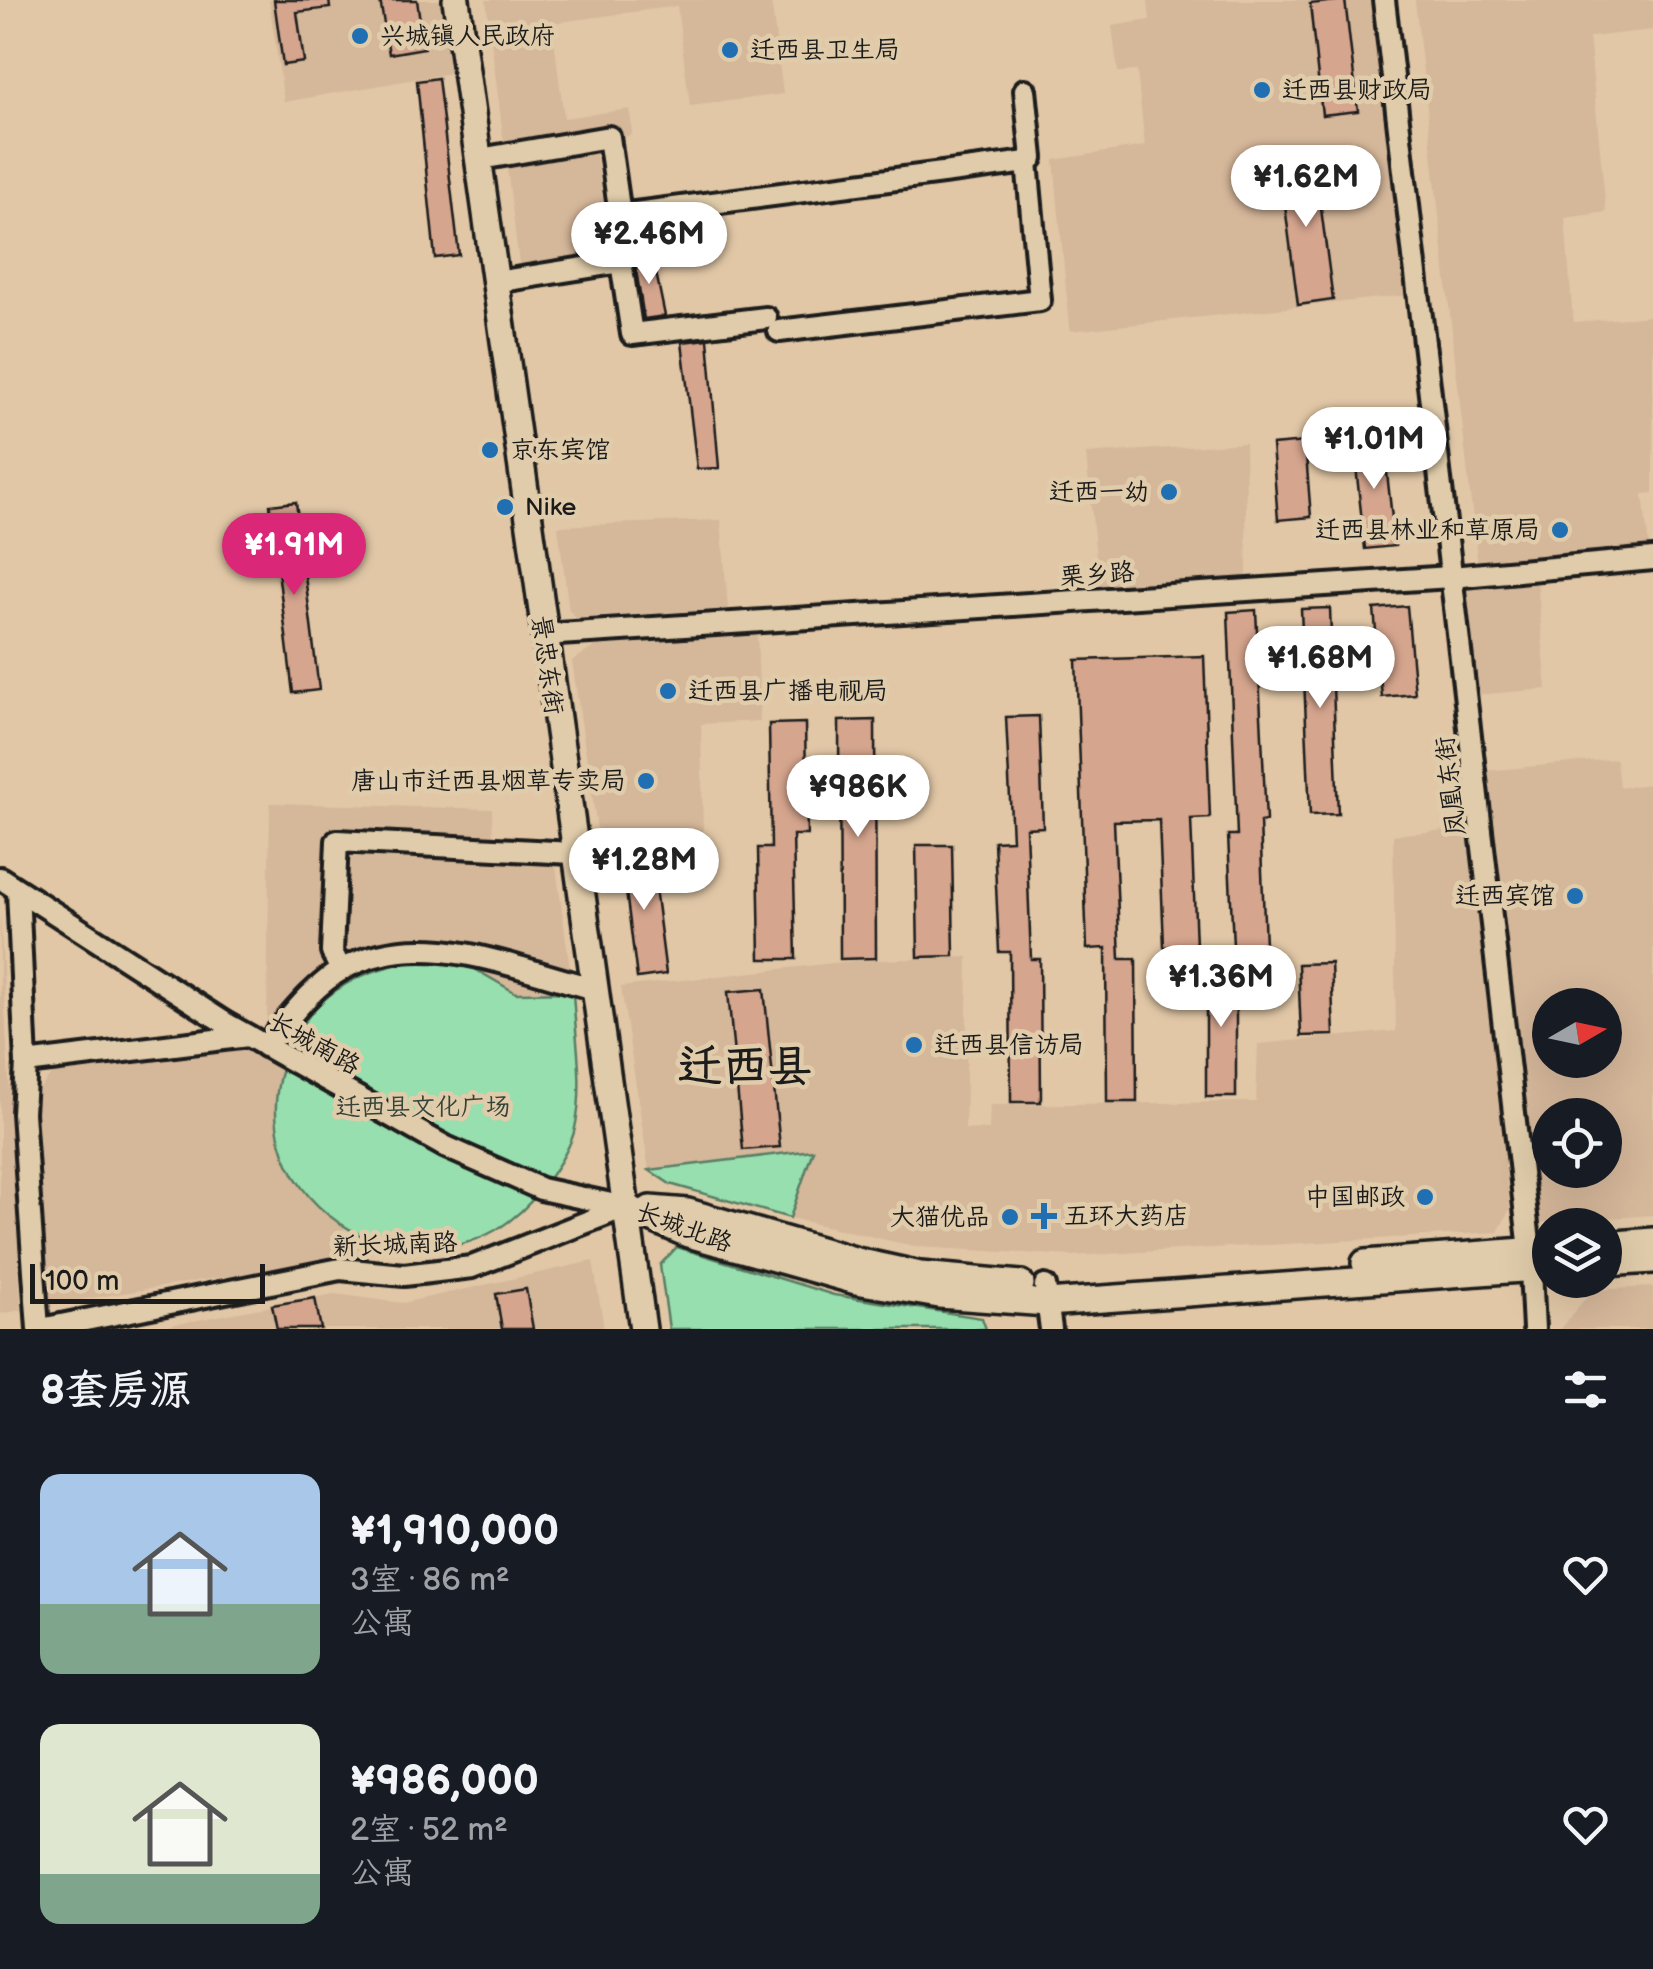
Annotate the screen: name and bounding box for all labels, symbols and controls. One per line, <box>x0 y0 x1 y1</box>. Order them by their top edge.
place label: 兴城镇人民政府 <box>380 21 555 52</box>
marker: 兴城镇人民政府 <box>349 25 371 47</box>
place label: 迁西县卫生局 <box>750 35 900 66</box>
marker: 迁西县卫生局 <box>719 39 741 61</box>
place label: 迁西县财政局 <box>1282 75 1432 106</box>
marker: 迁西县财政局 <box>1251 79 1273 101</box>
pin: ¥1.62M <box>1225 145 1387 230</box>
text: ¥1.62M <box>1253 158 1359 197</box>
pin: ¥2.46M <box>568 202 730 287</box>
text: ¥2.46M <box>593 215 705 254</box>
pin: ¥1.01M <box>1293 407 1455 492</box>
text: ¥1.01M <box>1323 420 1425 459</box>
place label: 京东宾馆 <box>510 435 610 466</box>
marker: 京东宾馆 <box>479 439 501 461</box>
place label: 迁西一幼 <box>1049 477 1149 508</box>
marker: 迁西一幼 <box>1158 481 1180 503</box>
place label: Nike <box>525 492 576 523</box>
marker: Nike <box>494 496 516 518</box>
pin: ¥1.91M <box>213 513 375 598</box>
place label: 迁西县林业和草原局 <box>1315 515 1540 546</box>
marker: 迁西县林业和草原局 <box>1549 519 1571 541</box>
text: ¥1.91M <box>244 526 344 565</box>
street label: 栗乡路 <box>1059 557 1135 593</box>
street label: 景忠东街 <box>525 613 569 717</box>
pin: ¥1.68M <box>1239 626 1401 711</box>
text: ¥1.68M <box>1267 639 1373 678</box>
place label: 迁西县广播电视局 <box>688 676 888 707</box>
marker: 迁西县广播电视局 <box>657 680 679 702</box>
street label: 凤凰东街 <box>1430 734 1472 838</box>
pin: ¥986K <box>788 755 928 840</box>
place label: 唐山市迁西县烟草专卖局 <box>351 766 626 797</box>
text: ¥986K <box>809 768 907 807</box>
marker: 唐山市迁西县烟草专卖局 <box>635 770 657 792</box>
pin: ¥1.28M <box>563 828 725 913</box>
text: ¥1.28M <box>591 841 697 880</box>
place label: 迁西宾馆 <box>1455 881 1555 912</box>
marker: 迁西宾馆 <box>1564 885 1586 907</box>
pin: ¥1.36M <box>1140 945 1302 1030</box>
text: ¥1.36M <box>1168 958 1274 997</box>
north arrow <box>1532 988 1622 1078</box>
map controls <box>1532 988 1622 1298</box>
street label: 长城南路 <box>263 1006 365 1082</box>
place label: 迁西县信访局 <box>934 1030 1084 1061</box>
marker: 迁西县信访局 <box>903 1034 925 1056</box>
district label: 迁西县 <box>677 1040 813 1095</box>
park label: 迁西县文化广场 <box>335 1092 511 1123</box>
button: locate <box>1532 1098 1622 1188</box>
place label: 中国邮政 <box>1305 1182 1405 1213</box>
marker: 中国邮政 <box>1414 1186 1436 1208</box>
street label: 长城北路 <box>632 1196 736 1260</box>
place label: 五环大药店 <box>1064 1201 1189 1232</box>
place label: 大猫优品 <box>890 1202 990 1233</box>
marker: 五环大药店 <box>1033 1205 1055 1227</box>
marker: 大猫优品 <box>999 1206 1021 1228</box>
button: layers <box>1532 1208 1622 1298</box>
street label: 新长城南路 <box>332 1227 458 1263</box>
scale bar <box>30 1259 265 1304</box>
text: 100 m <box>45 1265 119 1298</box>
icon: filters <box>1558 1362 1613 1417</box>
text: 8套房源 <box>40 1366 191 1417</box>
text: ¥1,910,000 <box>350 1506 559 1557</box>
icon: home <box>120 1514 240 1634</box>
icon: heart <box>1558 1547 1613 1602</box>
text: 3室 · 86 m² <box>350 1561 510 1600</box>
text: 公寓 <box>350 1604 414 1643</box>
text: ¥986,000 <box>350 1756 539 1807</box>
icon: home <box>120 1764 240 1884</box>
icon: heart <box>1558 1797 1613 1852</box>
text: 2室 · 52 m² <box>350 1811 508 1850</box>
text: 公寓 <box>350 1854 414 1893</box>

